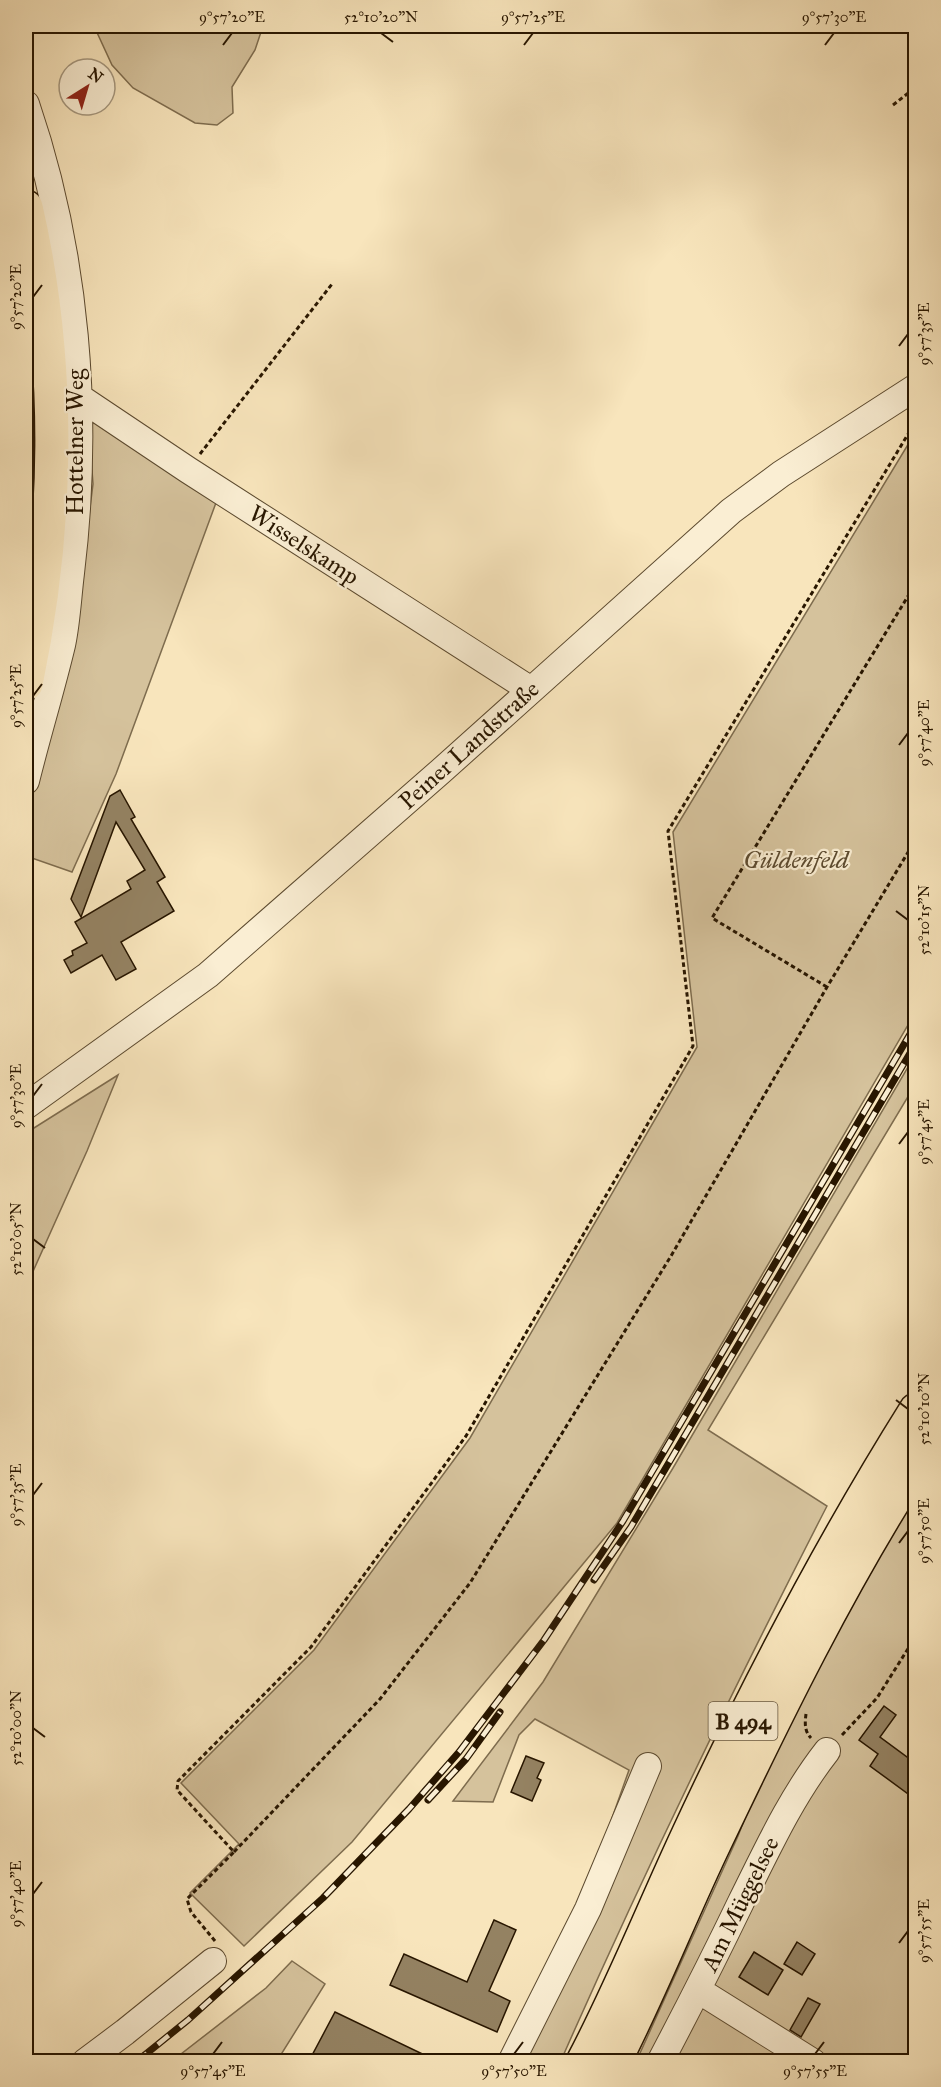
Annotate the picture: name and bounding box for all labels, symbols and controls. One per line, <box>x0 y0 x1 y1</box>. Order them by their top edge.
text: 9°57'20"E <box>199 8 265 26</box>
text: 52°10'20"N <box>344 8 418 26</box>
text: 9°57'25"E <box>501 8 565 26</box>
text: 9°57'30"E <box>802 8 867 26</box>
north arrow <box>57 57 117 117</box>
text: N <box>85 64 107 87</box>
text: 9°57'20"E <box>7 264 25 330</box>
text: 9°57'35"E <box>915 302 933 365</box>
street label: Hottelner Weg <box>60 368 90 515</box>
street label: Wisselskamp <box>243 498 365 592</box>
text: 9°57'25"E <box>7 664 25 728</box>
street label: Peiner Landstraße <box>393 674 545 816</box>
text: 9°57'40"E <box>915 699 933 767</box>
park label: Güldenfeld <box>743 845 850 875</box>
text: 52°10'15"N <box>915 884 933 955</box>
text: 9°57'30"E <box>7 1063 25 1128</box>
text: 9°57'45"E <box>915 1099 933 1165</box>
text: 52°10'05"N <box>7 1202 25 1276</box>
text: 52°10'10"N <box>915 1373 933 1445</box>
text: 9°57'35"E <box>7 1463 25 1526</box>
text: 9°57'50"E <box>915 1498 933 1564</box>
text: 52°10'00"N <box>7 1690 25 1766</box>
road number: B 494 <box>708 1702 777 1740</box>
street label: Am Müggelsee <box>694 1832 786 1977</box>
text: 9°57'40"E <box>7 1860 25 1928</box>
text: 9°57'55"E <box>915 1899 933 1963</box>
text: 9°57'45"E <box>180 2062 246 2080</box>
text: 9°57'50"E <box>481 2062 547 2080</box>
text: 9°57'55"E <box>783 2062 847 2080</box>

